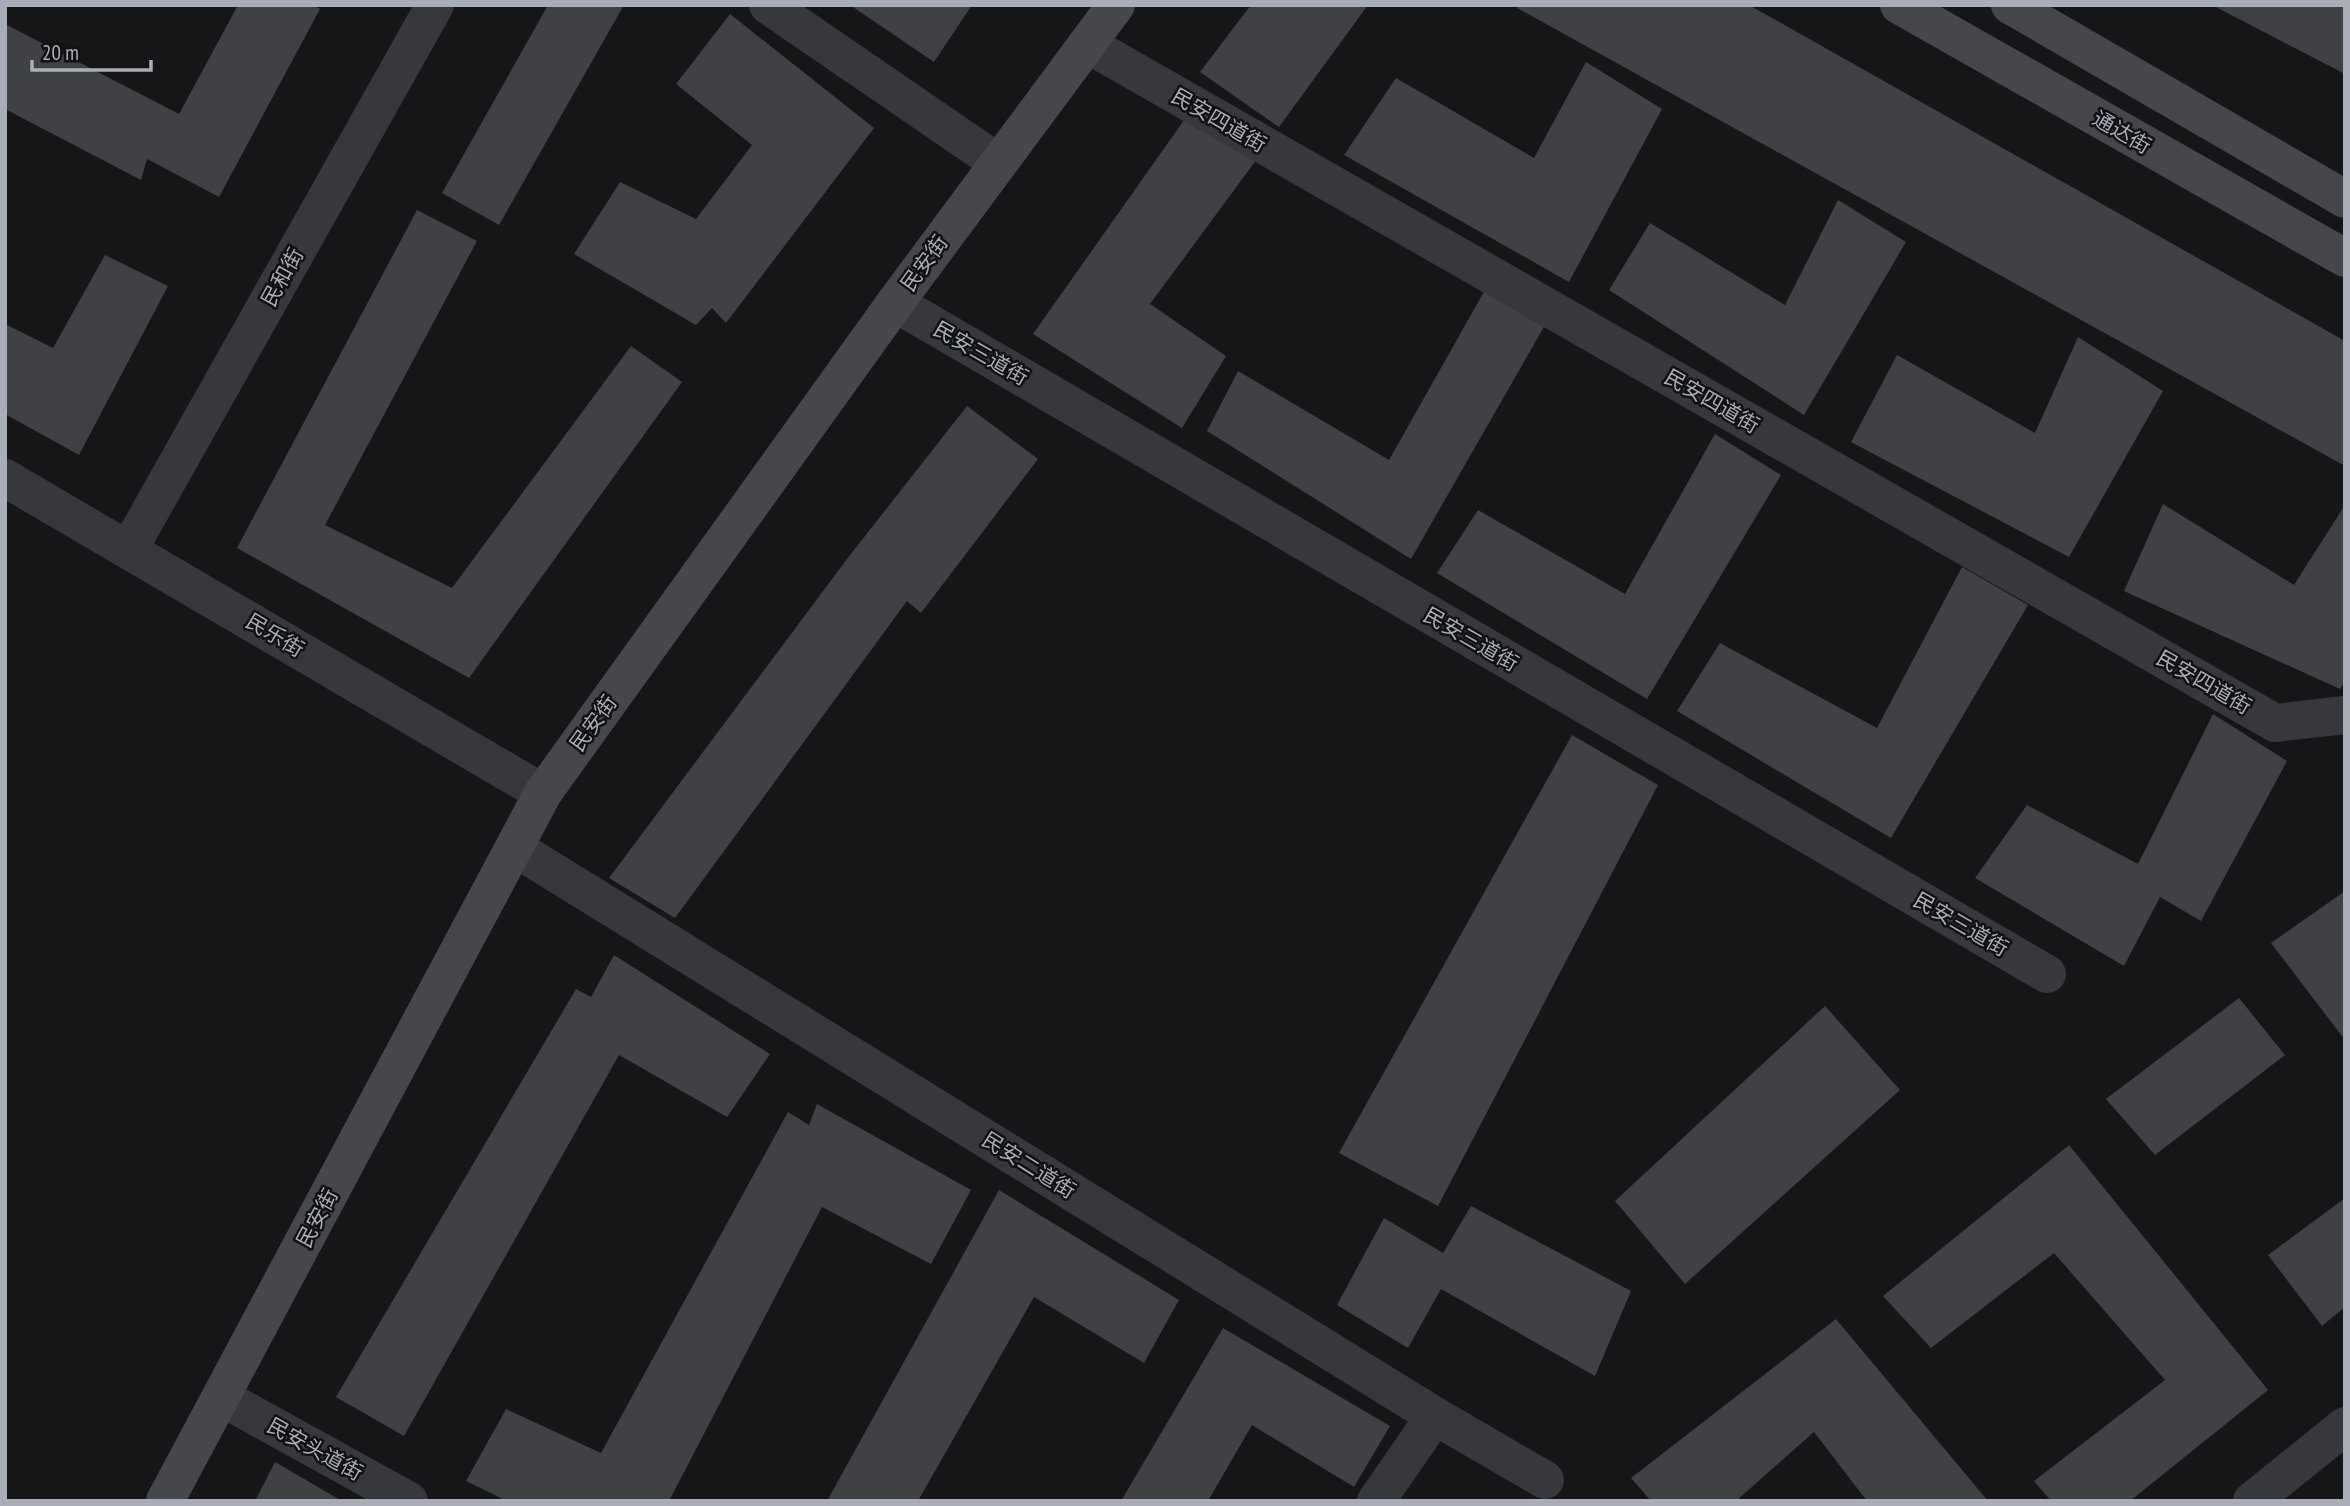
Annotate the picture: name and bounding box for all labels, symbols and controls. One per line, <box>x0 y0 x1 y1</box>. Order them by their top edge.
scale bar <box>32 28 150 72</box>
text: 20 m <box>42 39 79 66</box>
street label: 民安四道街 <box>1167 82 1271 158</box>
street label: 通达街 <box>2088 105 2156 159</box>
street label: 民安街 <box>895 230 953 296</box>
street label: 民和街 <box>255 243 309 311</box>
street label: 民安三道街 <box>929 315 1033 391</box>
street label: 民安四道街 <box>1660 363 1764 439</box>
street label: 民安三道街 <box>1419 601 1523 677</box>
street label: 民乐街 <box>241 607 309 663</box>
street label: 民安四道街 <box>2152 644 2256 720</box>
street label: 民安街 <box>564 690 622 756</box>
street label: 民安三道街 <box>1909 886 2013 962</box>
street label: 民安二道街 <box>977 1126 1081 1204</box>
street label: 民安街 <box>290 1184 344 1252</box>
street label: 民安头道街 <box>263 1412 367 1486</box>

